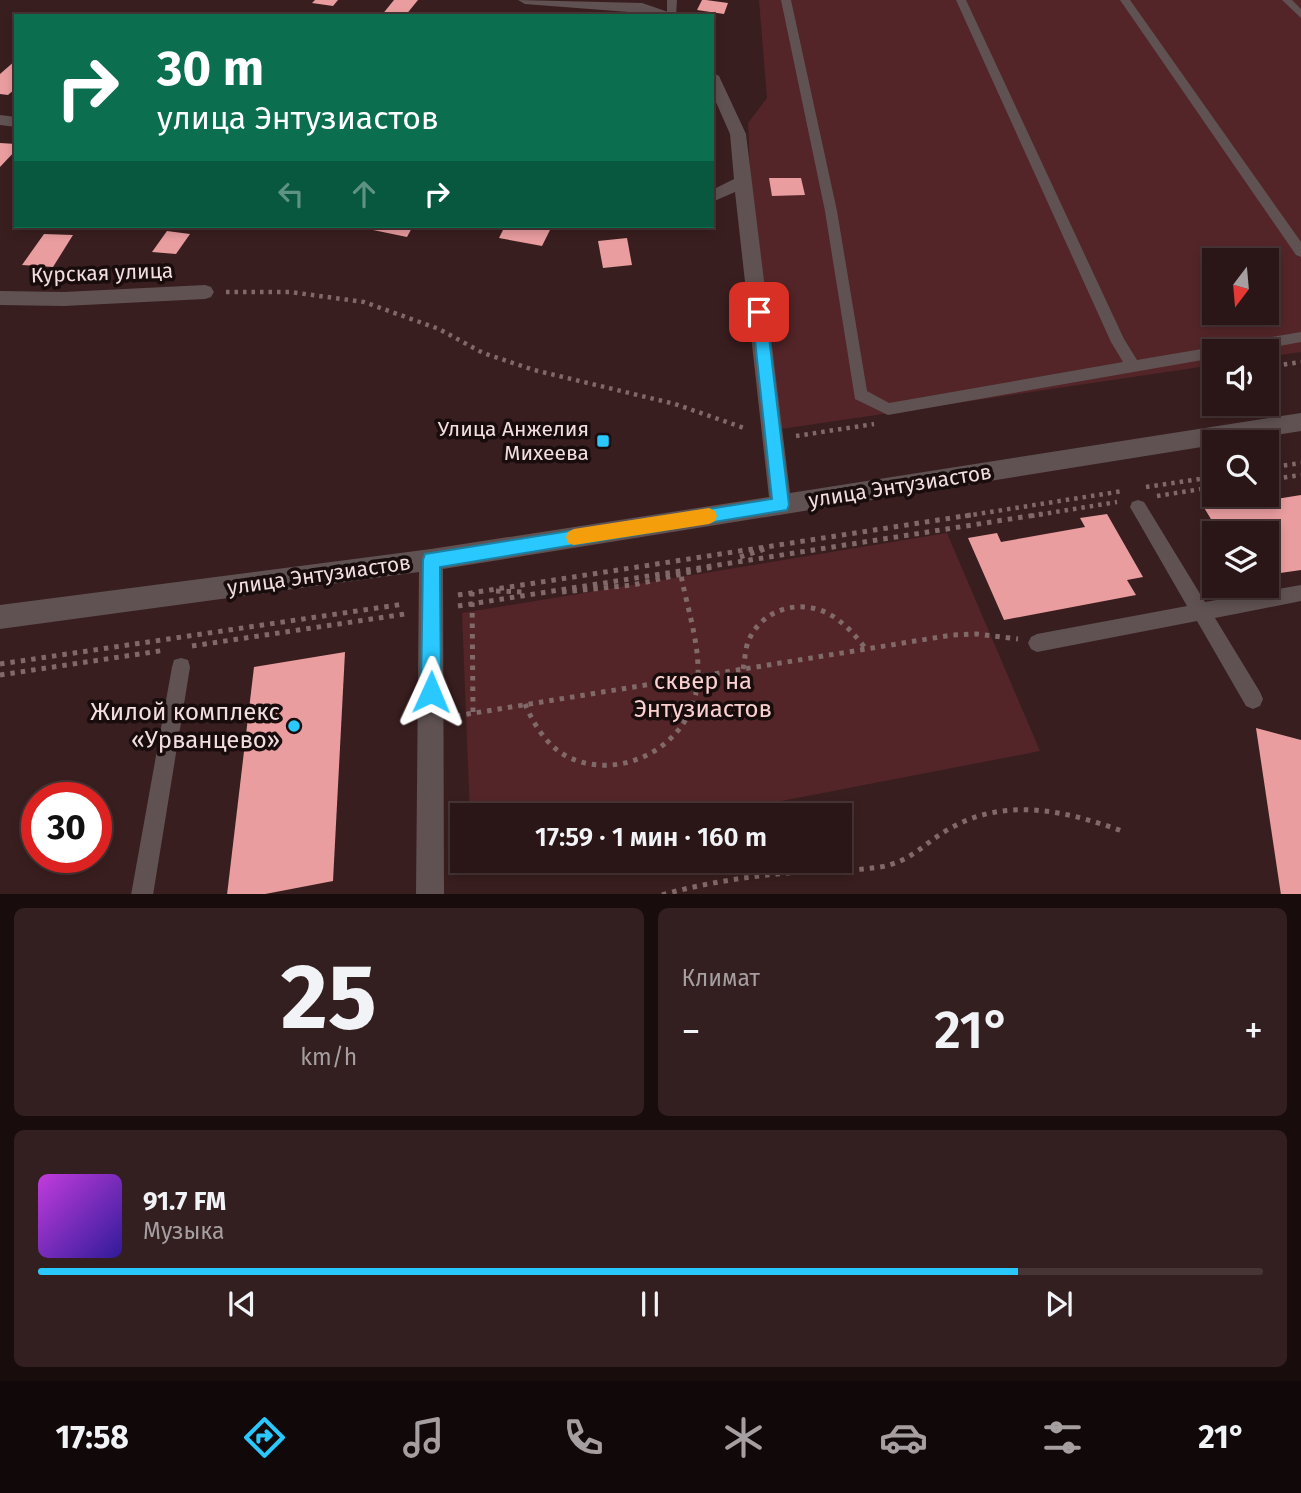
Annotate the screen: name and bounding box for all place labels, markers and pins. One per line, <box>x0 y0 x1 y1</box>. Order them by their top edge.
pin <box>729 282 789 342</box>
place label: Улица Анжелия Михеева <box>438 416 589 466</box>
marker: Улица Анжелия Михеева <box>595 433 611 449</box>
place label: Жилой комплекс «Урванцево» <box>90 698 280 754</box>
marker: Жилой комплекс «Урванцево» <box>286 718 302 734</box>

